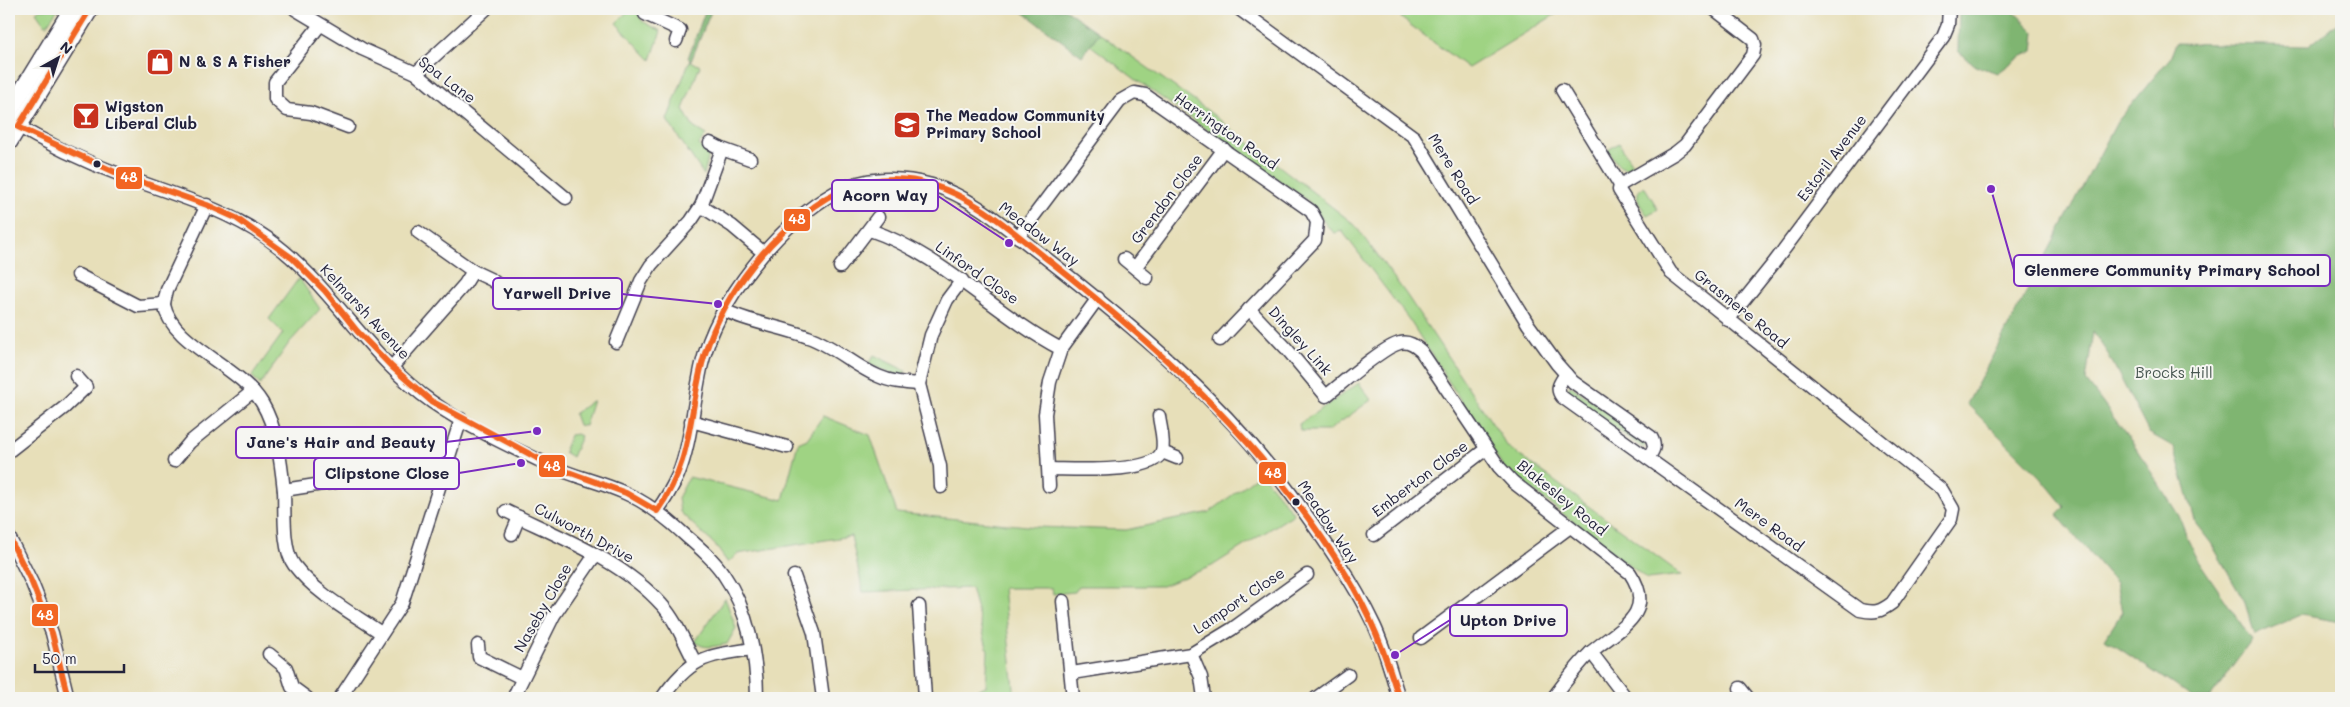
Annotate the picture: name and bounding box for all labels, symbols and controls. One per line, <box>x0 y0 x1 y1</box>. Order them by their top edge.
north arrow <box>32 32 82 82</box>
text: N <box>56 37 77 58</box>
shop icon: N & S A Fisher <box>145 47 175 77</box>
place label: N & S A Fisher <box>179 51 291 71</box>
street label: Spa Lane <box>415 51 480 107</box>
street label: Harrington Road <box>1171 87 1283 174</box>
place label: Wigston Liberal Club <box>105 96 197 133</box>
bar icon: Wigston Liberal Club <box>71 101 101 131</box>
place label: The Meadow Community Primary School <box>926 105 1105 142</box>
school or university icon: The Meadow Community Primary School <box>892 110 922 140</box>
street label: Estoril Avenue <box>1792 110 1870 205</box>
street label: Mere Road <box>1424 129 1484 208</box>
street label: Grendon Close <box>1126 149 1207 247</box>
unlabelled marker <box>92 159 102 169</box>
line badge: 48 <box>115 166 143 190</box>
text: 48 <box>120 167 138 186</box>
callout: Acorn Way <box>832 180 938 211</box>
text: Acorn Way <box>842 184 928 205</box>
street label: Meadow Way <box>995 196 1084 270</box>
line badge: 48 <box>783 208 811 232</box>
text: 48 <box>788 209 806 228</box>
street label: Linford Close <box>932 236 1023 308</box>
callout: Glenmere Community Primary School <box>2014 255 2330 286</box>
street label: Kelmarsh Avenue <box>316 259 415 363</box>
text: Glenmere Community Primary School <box>2024 259 2320 280</box>
street label: Grasmere Road <box>1690 264 1793 352</box>
callout: Yarwell Drive <box>493 278 622 309</box>
text: Yarwell Drive <box>503 282 611 303</box>
street label: Dingley Link <box>1264 302 1337 379</box>
park label: Brocks Hill <box>2135 362 2213 382</box>
callout: Jane's Hair and Beauty <box>236 427 446 458</box>
text: Jane's Hair and Beauty <box>246 431 436 452</box>
street label: Emberton Close <box>1367 435 1472 521</box>
line badge: 48 <box>538 454 566 478</box>
street label: Blakesley Road <box>1514 455 1612 540</box>
text: 48 <box>543 456 561 475</box>
callout: Clipstone Close <box>314 458 459 489</box>
line badge: 48 <box>1258 461 1287 485</box>
text: Clipstone Close <box>325 462 449 483</box>
text: 48 <box>1264 463 1282 482</box>
street label: Meadow Way <box>1294 476 1364 567</box>
street label: Mere Road <box>1731 493 1808 556</box>
street label: Culworth Drive <box>531 497 638 567</box>
unlabelled marker <box>1291 497 1301 507</box>
street label: Naseby Close <box>509 560 576 655</box>
street label: Lamport Close <box>1189 562 1288 638</box>
line badge: 48 <box>31 603 59 627</box>
text: 48 <box>36 605 54 624</box>
callout: Upton Drive <box>1450 605 1567 636</box>
text: Upton Drive <box>1460 609 1556 630</box>
scale bar <box>35 642 124 674</box>
text: 50 m <box>42 648 77 668</box>

